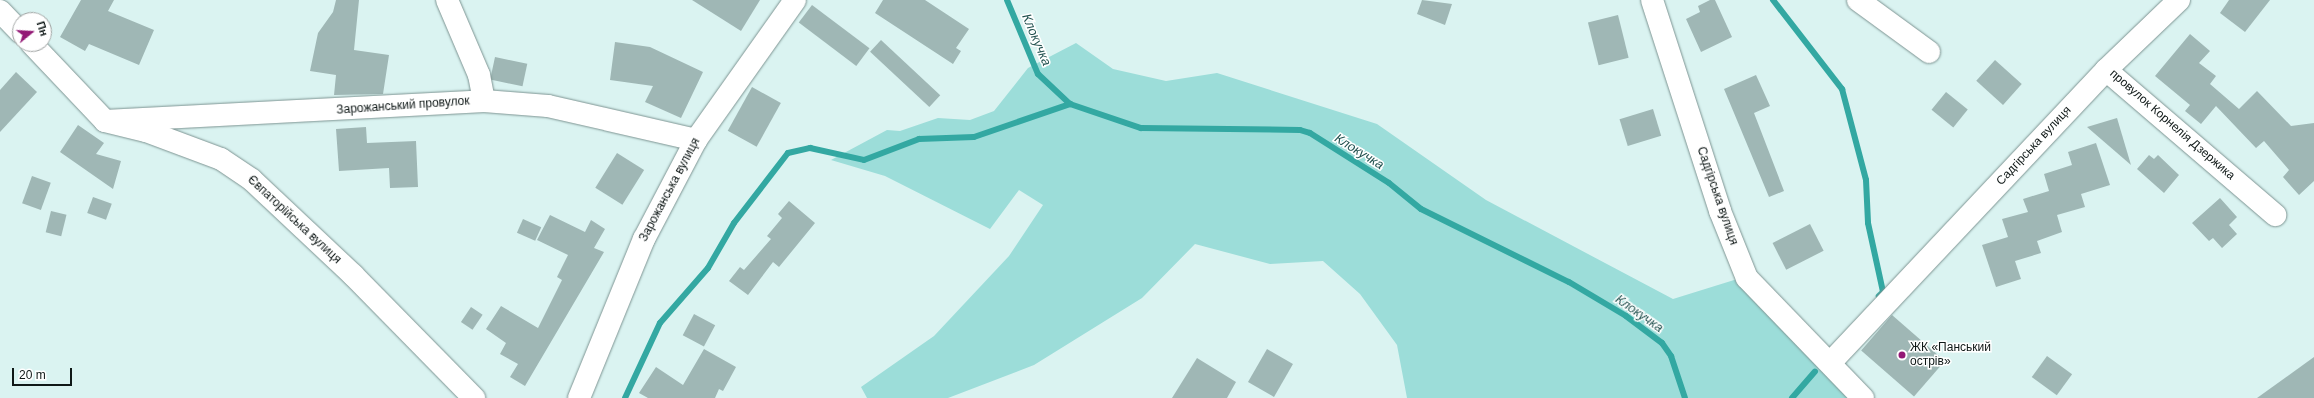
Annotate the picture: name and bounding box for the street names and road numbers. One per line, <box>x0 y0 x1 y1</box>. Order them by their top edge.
street label: провулок Корнелія Дзержика <box>2107 67 2237 183</box>
street label: Зарожанський провулок <box>336 94 470 118</box>
street label: Садгірська вулиця <box>1994 103 2074 189</box>
street label: Зарожанська вулиця <box>637 136 703 244</box>
street label: Садгірська вулиця <box>1693 145 1741 247</box>
street label: Євпаторійська вулиця <box>244 173 344 267</box>

